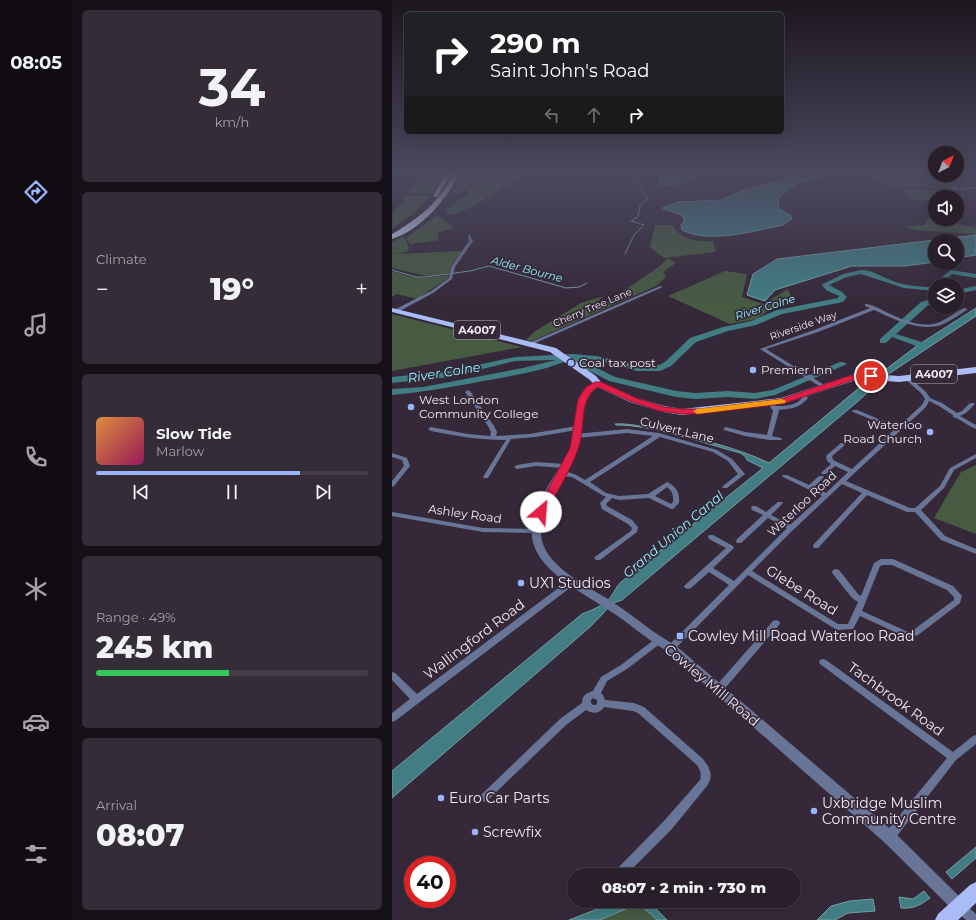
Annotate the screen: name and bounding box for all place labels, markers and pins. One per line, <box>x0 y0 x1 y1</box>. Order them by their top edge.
place label: Coal tax post <box>579 355 656 370</box>
marker: Coal tax post <box>566 358 576 368</box>
pin <box>854 359 888 393</box>
place label: Premier Inn <box>761 362 832 377</box>
marker: Premier Inn <box>748 365 758 375</box>
place label: West London Community College <box>419 392 539 421</box>
marker: West London Community College <box>406 402 416 412</box>
place label: Waterloo Road Church <box>843 417 922 446</box>
marker: Waterloo Road Church <box>925 427 935 437</box>
place label: UX1 Studios <box>529 574 611 592</box>
marker: UX1 Studios <box>516 578 526 588</box>
place label: Cowley Mill Road Waterloo Road <box>688 627 915 645</box>
marker: Cowley Mill Road Waterloo Road <box>675 631 685 641</box>
place label: Euro Car Parts <box>449 789 550 807</box>
marker: Euro Car Parts <box>436 793 446 803</box>
place label: Uxbridge Muslim Community Centre <box>822 794 956 828</box>
marker: Uxbridge Muslim Community Centre <box>809 806 819 816</box>
place label: Screwfix <box>483 823 542 841</box>
marker: Screwfix <box>470 827 480 837</box>

